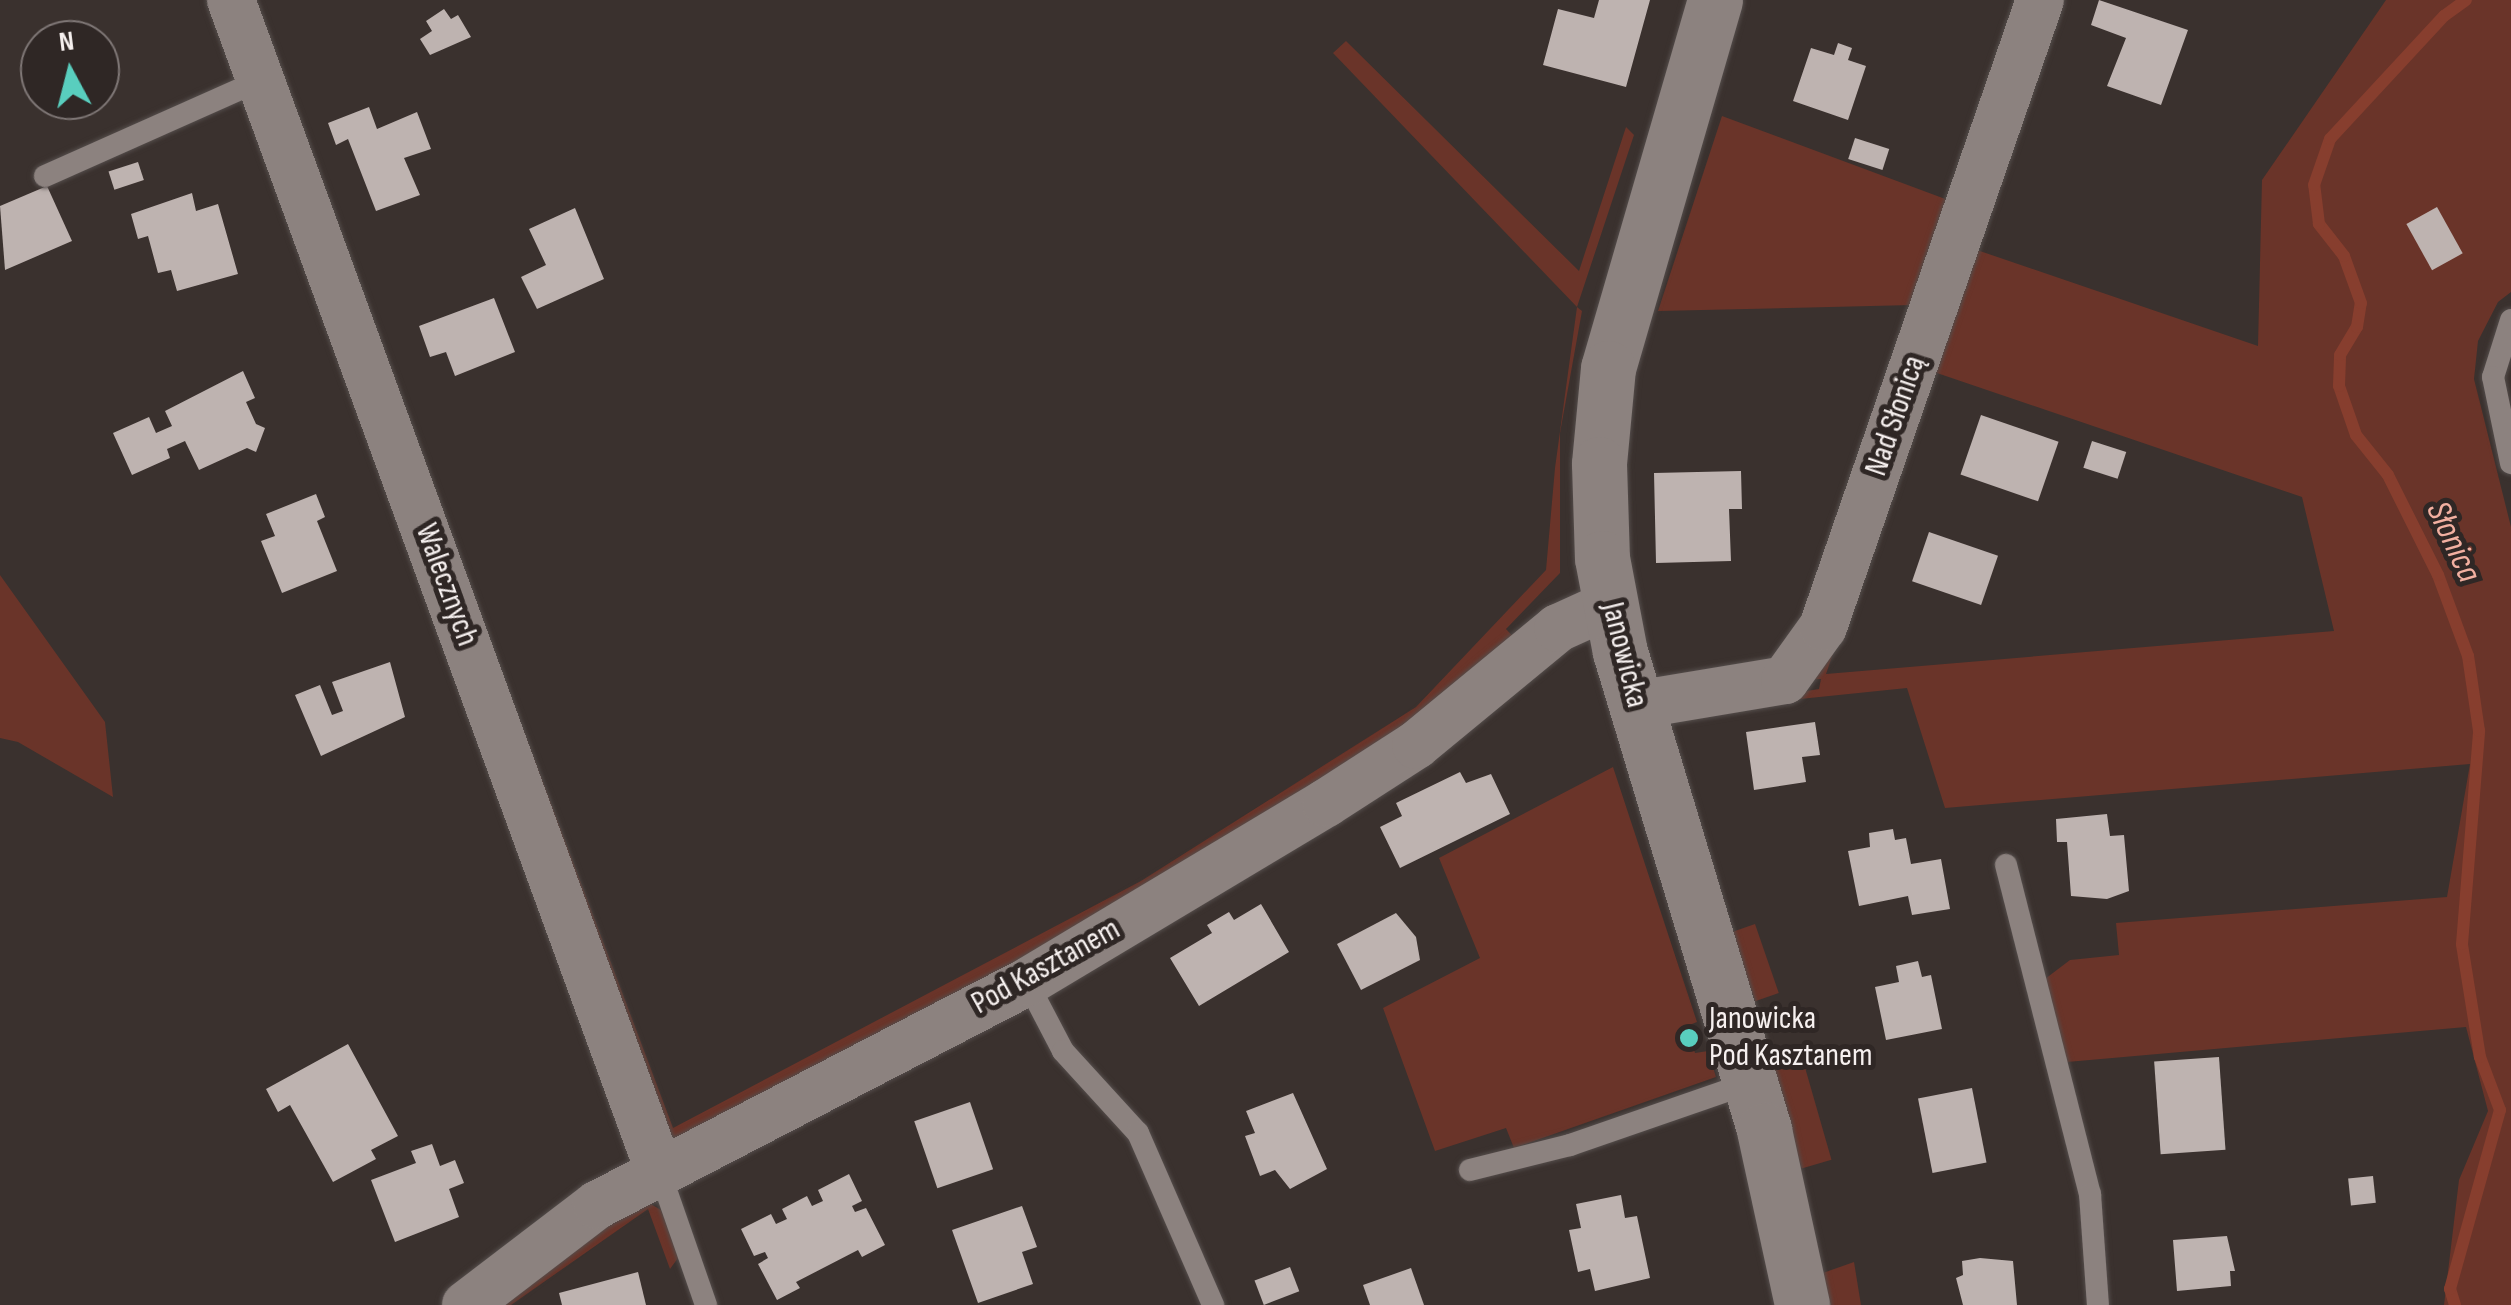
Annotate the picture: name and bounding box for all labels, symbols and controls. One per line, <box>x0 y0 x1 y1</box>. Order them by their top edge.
north arrow <box>20 20 120 120</box>
text: N <box>57 24 76 59</box>
street label: Nad Słonicą <box>1858 351 1934 481</box>
water label: Słonica <box>2416 495 2490 589</box>
street label: Walecznych <box>406 519 486 651</box>
street label: Janowicka <box>1592 598 1656 712</box>
street label: Pod Kasztanem <box>965 911 1127 1023</box>
place label: Janowicka Pod Kasztanem <box>1709 1001 1872 1076</box>
marker: Janowicka Pod Kasztanem <box>1678 1027 1700 1049</box>

